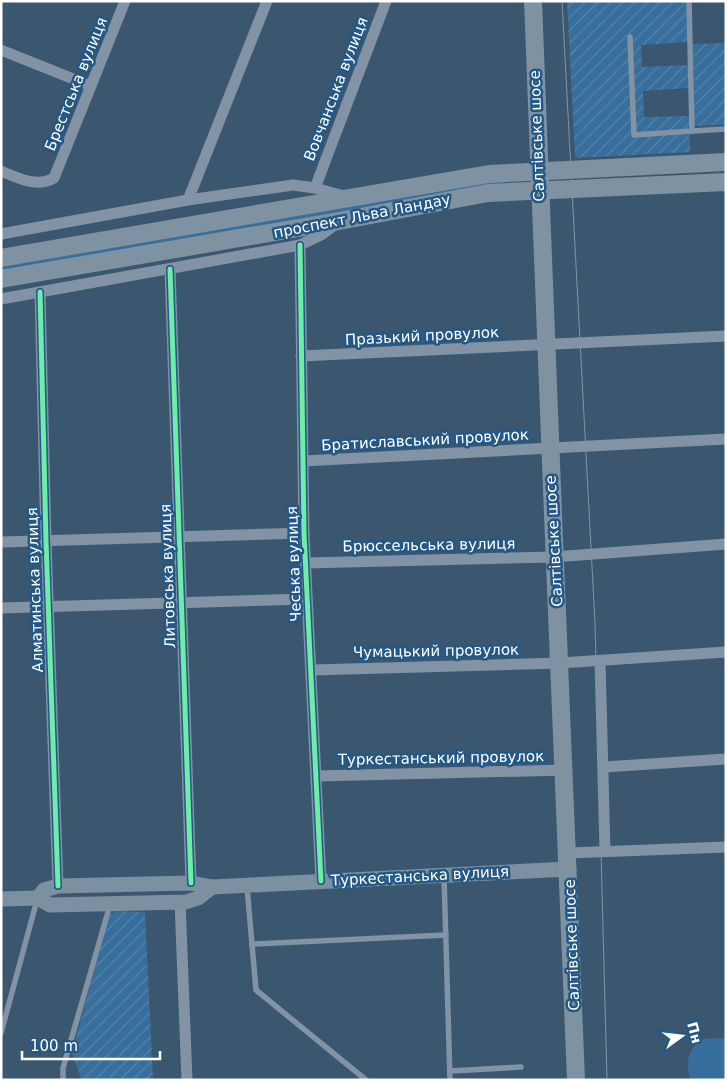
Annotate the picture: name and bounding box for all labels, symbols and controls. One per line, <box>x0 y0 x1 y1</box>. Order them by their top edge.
street label: Брестська вулиця <box>41 15 111 153</box>
street label: Вовчанська вулиця <box>300 15 372 163</box>
street label: Салтівське шосе <box>526 70 548 202</box>
street label: проспект Льва Ландау <box>272 190 452 242</box>
street label: Празький провулок <box>345 323 499 349</box>
street label: Братиславський провулок <box>321 426 529 454</box>
street label: Салтівське шосе <box>542 475 566 607</box>
street label: Литовська вулиця <box>156 504 180 648</box>
street label: Чеська вулиця <box>283 506 305 622</box>
street label: Алматинська вулиця <box>23 507 47 673</box>
street label: Брюссельська вулиця <box>342 534 516 556</box>
street label: Чумацький провулок <box>353 641 519 661</box>
street label: Туркестанський провулок <box>337 747 544 769</box>
street label: Туркестанська вулиця <box>330 862 509 890</box>
street label: Салтівське шосе <box>561 879 583 1011</box>
north arrow <box>657 1011 707 1061</box>
text: Пн <box>684 1020 705 1045</box>
scale bar <box>22 1028 160 1060</box>
text: 100 m <box>30 1037 78 1055</box>

